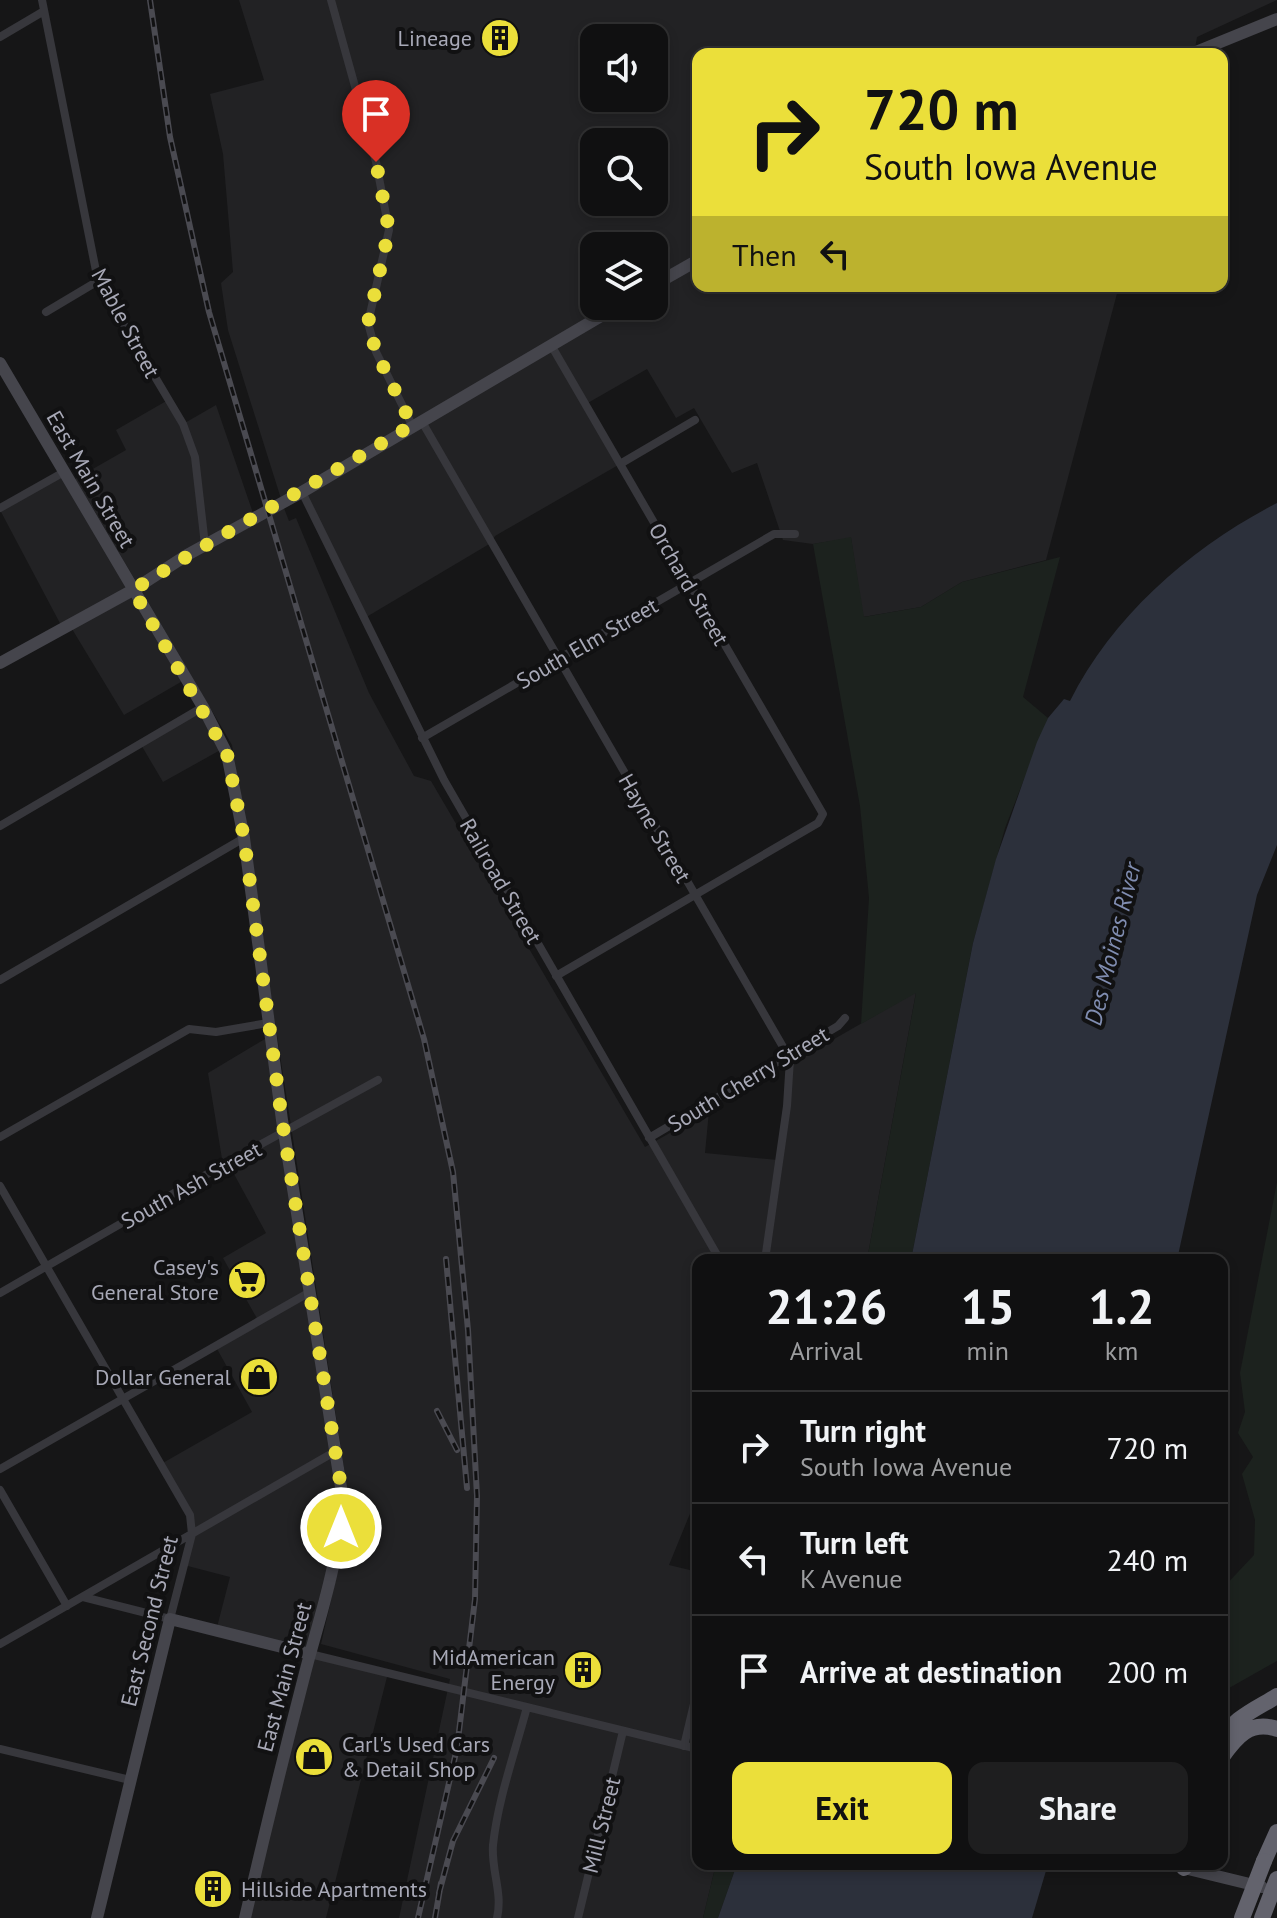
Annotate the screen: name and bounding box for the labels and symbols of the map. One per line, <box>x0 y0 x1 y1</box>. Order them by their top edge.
building icon: Lineage <box>479 17 521 59</box>
place label: Lineage <box>398 24 472 52</box>
pin <box>342 80 410 162</box>
street label: Mable Street <box>86 264 167 383</box>
street label: East Main Street <box>40 405 142 553</box>
street label: Orchard Street <box>643 518 736 651</box>
street label: South Elm Street <box>511 591 663 695</box>
street label: Hayne Street <box>613 769 698 888</box>
street label: Railroad Street <box>454 813 548 949</box>
water label: Des Moines River <box>1077 857 1148 1028</box>
street label: South Cherry Street <box>662 1020 834 1138</box>
street label: South Ash Street <box>116 1135 267 1235</box>
place label: Casey's General Store <box>91 1253 219 1306</box>
supermarket icon: Casey's General Store <box>226 1259 268 1301</box>
shop icon: Dollar General <box>238 1356 280 1398</box>
place label: Dollar General <box>95 1363 232 1391</box>
position arrow <box>299 1486 383 1570</box>
street label: East Second Street <box>114 1532 184 1709</box>
street label: East Main Street <box>251 1599 318 1755</box>
place label: MidAmerican Energy <box>432 1643 556 1696</box>
building icon: MidAmerican Energy <box>562 1649 604 1691</box>
place label: Carl's Used Cars & Detail Shop <box>342 1730 490 1783</box>
shop icon: Carl's Used Cars & Detail Shop <box>293 1736 335 1778</box>
street label: Mill Street <box>576 1773 627 1876</box>
building icon: Hillside Apartments <box>192 1868 234 1910</box>
place label: Hillside Apartments <box>241 1875 427 1903</box>

